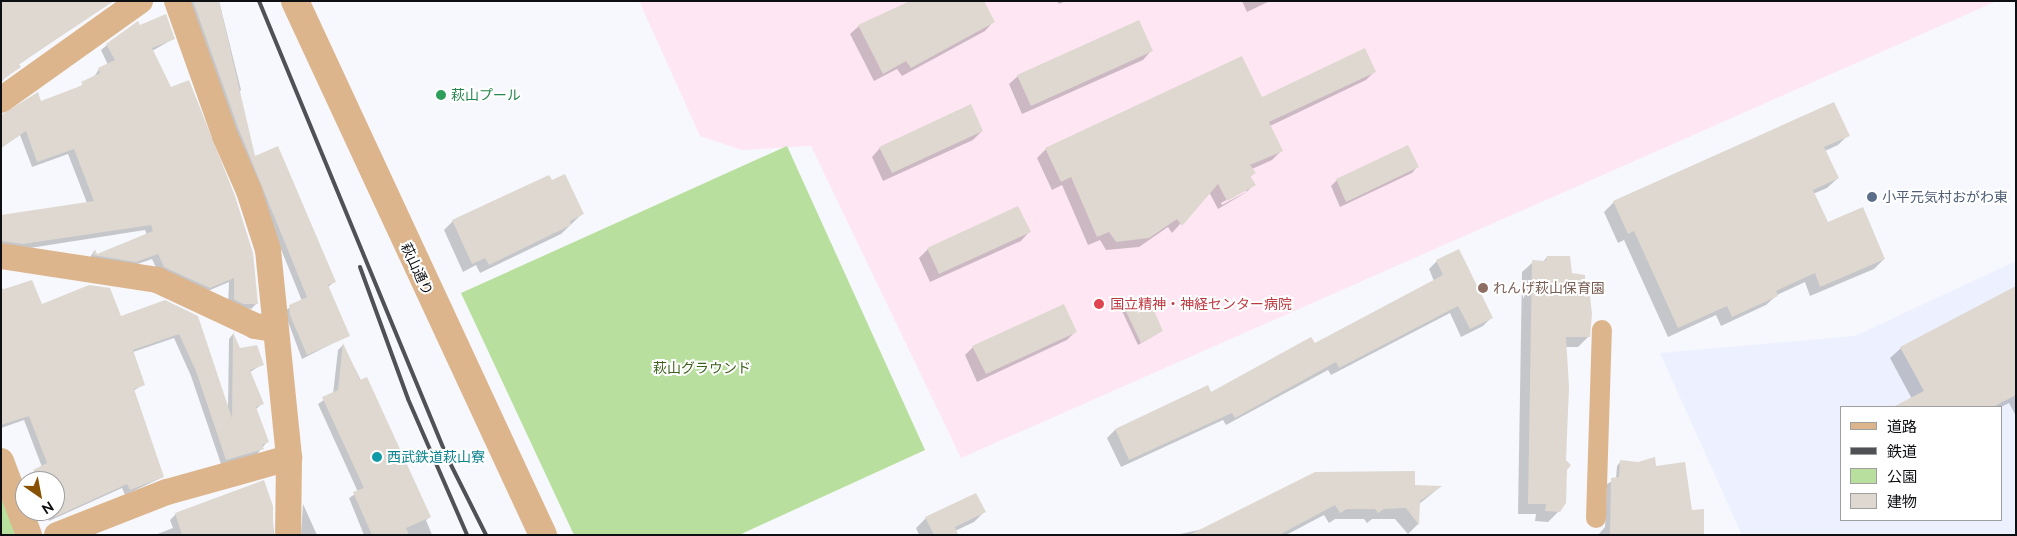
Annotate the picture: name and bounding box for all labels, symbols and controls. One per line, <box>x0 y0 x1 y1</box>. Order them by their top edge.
place label: 萩山プール <box>451 87 521 103</box>
marker: 萩山プール <box>435 89 447 101</box>
place label: 小平元気村おがわ東 <box>1882 189 2008 205</box>
marker: 小平元気村おがわ東 <box>1866 191 1878 203</box>
street label: 萩山通り <box>398 240 436 298</box>
place label: れんげ萩山保育園 <box>1493 280 1605 296</box>
marker: れんげ萩山保育園 <box>1477 282 1489 294</box>
place label: 国立精神・神経センター病院 <box>1110 296 1292 312</box>
marker: 国立精神・神経センター病院 <box>1092 297 1106 311</box>
park label: 萩山グラウンド <box>653 360 751 376</box>
legend <box>1840 406 2002 521</box>
text: 道路 <box>1887 418 1917 436</box>
text: 鉄道 <box>1887 443 1917 461</box>
place label: 西武鉄道萩山寮 <box>387 449 485 465</box>
marker: 西武鉄道萩山寮 <box>371 451 383 463</box>
text: 公園 <box>1887 468 1917 486</box>
north arrow <box>15 471 65 521</box>
text: 建物 <box>1887 493 1917 511</box>
text: N <box>39 498 56 517</box>

